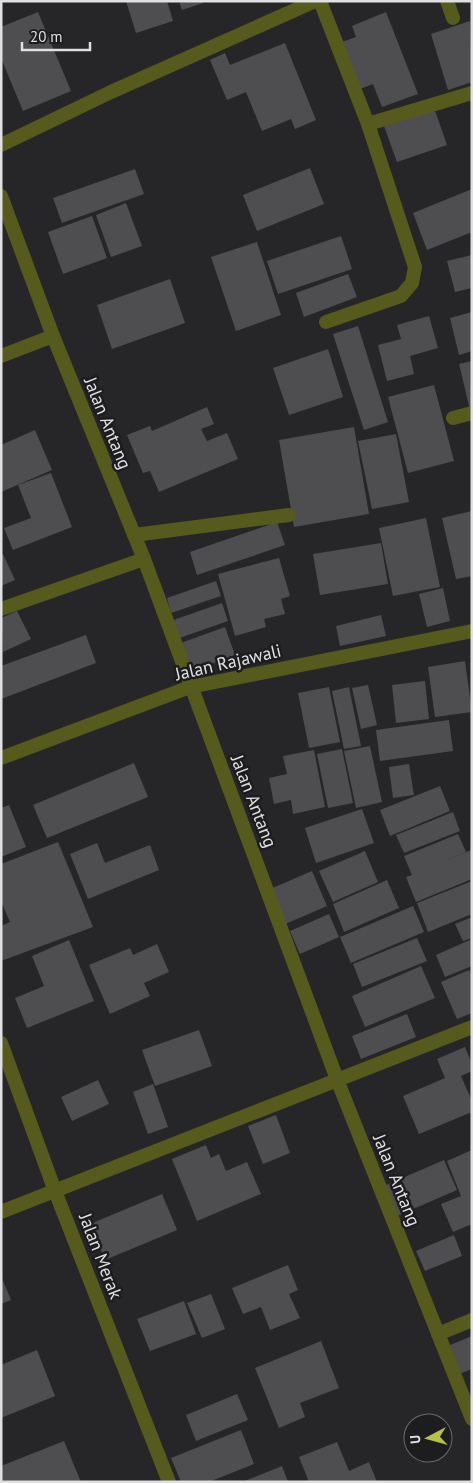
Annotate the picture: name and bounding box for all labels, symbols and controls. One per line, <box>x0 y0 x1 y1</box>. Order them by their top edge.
scale bar <box>22 20 90 52</box>
text: 20 m <box>30 27 63 46</box>
street label: Jalan Antang <box>79 373 137 472</box>
street label: Jalan Rajawali <box>172 639 283 686</box>
street label: Jalan Antang <box>225 751 282 851</box>
street label: Jalan Antang <box>368 1130 426 1229</box>
street label: Jalan Merak <box>74 1209 128 1303</box>
north arrow <box>403 1413 453 1463</box>
text: U <box>406 1434 424 1445</box>

